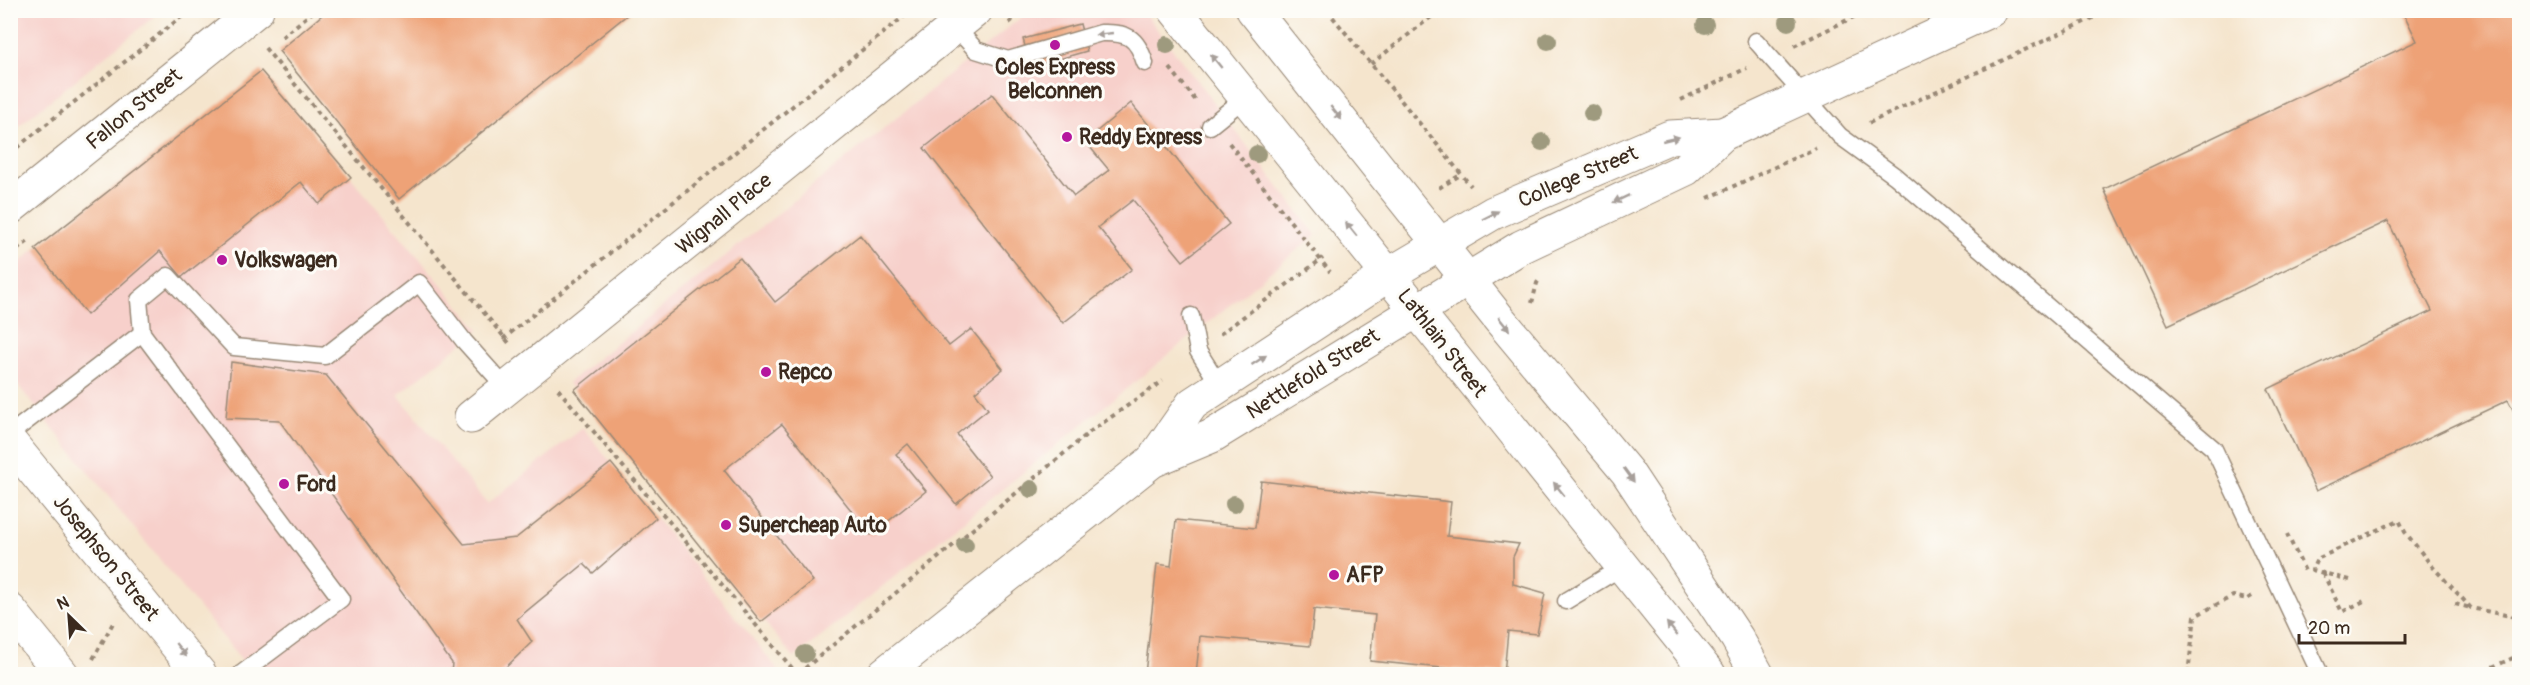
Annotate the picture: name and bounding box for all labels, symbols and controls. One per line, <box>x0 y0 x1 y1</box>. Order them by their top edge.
one-way arrow <box>1094 29 1113 39</box>
marker: Coles Express Belconnen <box>1048 38 1062 52</box>
place label: Coles Express Belconnen <box>995 54 1116 105</box>
one-way arrow <box>1210 54 1223 69</box>
street label: Fallon Street <box>81 62 188 156</box>
one-way arrow <box>1329 106 1341 121</box>
place label: Reddy Express <box>1079 124 1203 151</box>
marker: Reddy Express <box>1060 130 1074 144</box>
one-way arrow <box>1662 134 1681 143</box>
street label: College Street <box>1514 140 1642 214</box>
street label: Wignall Place <box>670 167 778 261</box>
one-way arrow <box>1613 194 1630 203</box>
one-way arrow <box>1483 210 1500 219</box>
one-way arrow <box>1345 221 1358 237</box>
place label: Volkswagen <box>234 247 337 274</box>
marker: Volkswagen <box>215 253 229 267</box>
street label: Lathlain Street <box>1391 283 1493 403</box>
one-way arrow <box>1498 317 1510 332</box>
street label: Nettlefold Street <box>1241 322 1385 426</box>
one-way arrow <box>1250 355 1267 366</box>
place label: Repco <box>778 359 833 386</box>
marker: Repco <box>759 365 773 379</box>
one-way arrow <box>1623 466 1635 482</box>
place label: Ford <box>296 471 336 498</box>
marker: Ford <box>277 477 291 491</box>
one-way arrow <box>1553 481 1566 497</box>
street label: Josephson Street <box>47 489 166 627</box>
place label: Supercheap Auto <box>738 512 887 539</box>
marker: Supercheap Auto <box>719 518 733 532</box>
place label: AFP <box>1346 562 1384 589</box>
marker: AFP <box>1327 568 1341 582</box>
north arrow <box>39 586 99 646</box>
text: N <box>54 592 72 615</box>
scale bar <box>2299 607 2406 645</box>
text: 20 m <box>2308 617 2350 640</box>
one-way arrow <box>1666 622 1679 637</box>
one-way arrow <box>174 642 187 658</box>

